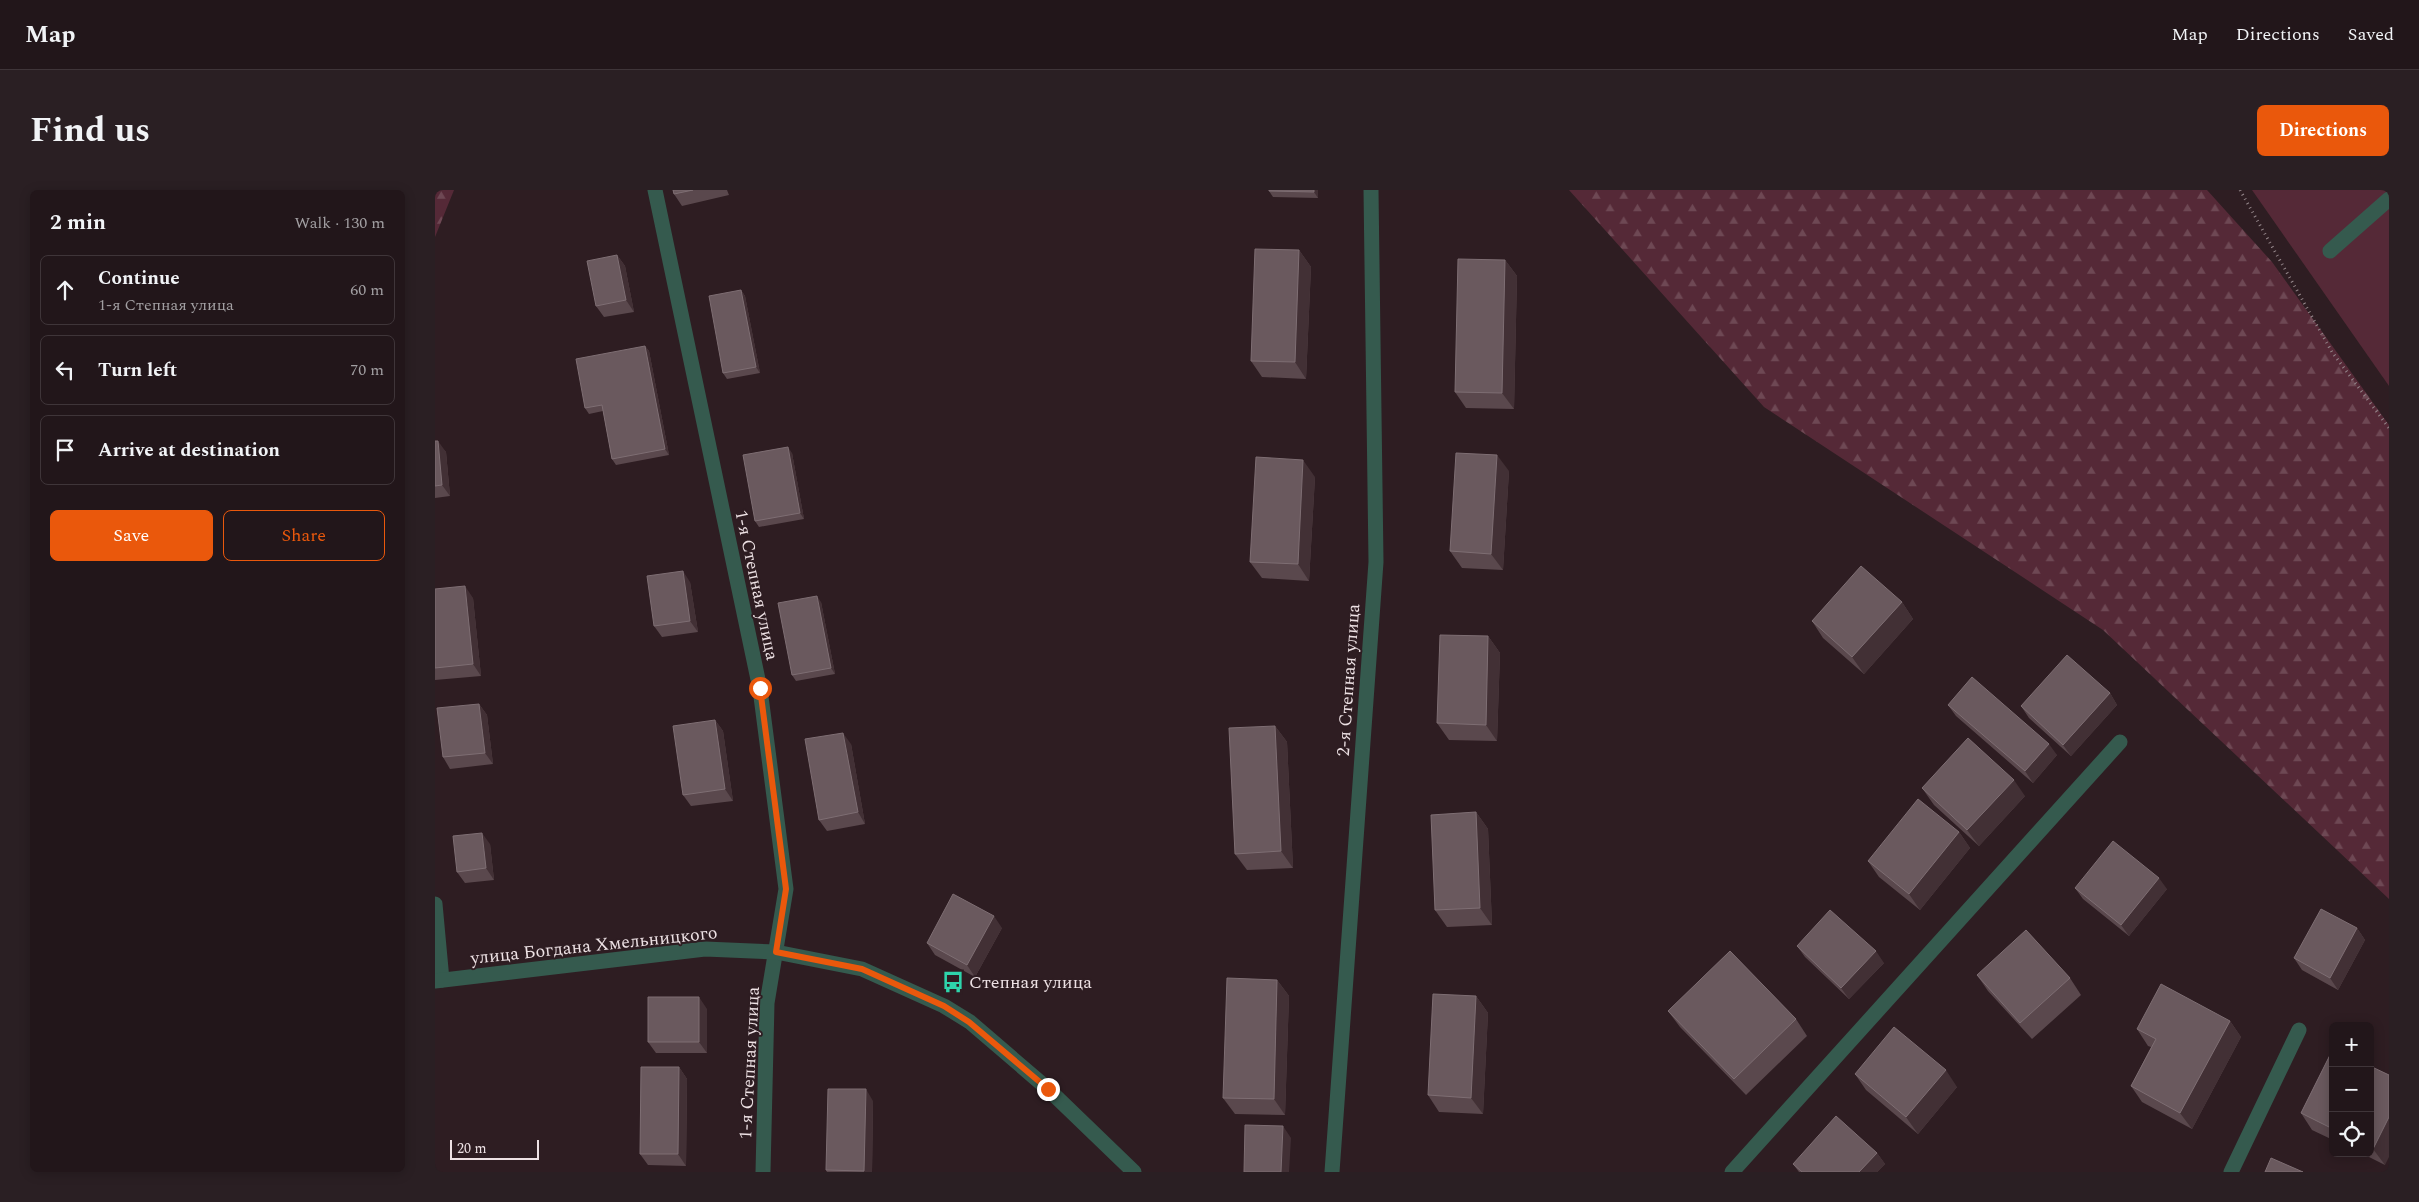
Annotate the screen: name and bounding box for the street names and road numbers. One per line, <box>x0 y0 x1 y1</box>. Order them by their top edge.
street label: 1-я Степная улица <box>727 508 786 663</box>
street label: 2-я Степная улица <box>1330 603 1367 757</box>
street label: улица Богдана Хмельницкого <box>468 919 719 972</box>
street label: 1-я Степная улица <box>732 986 767 1140</box>

